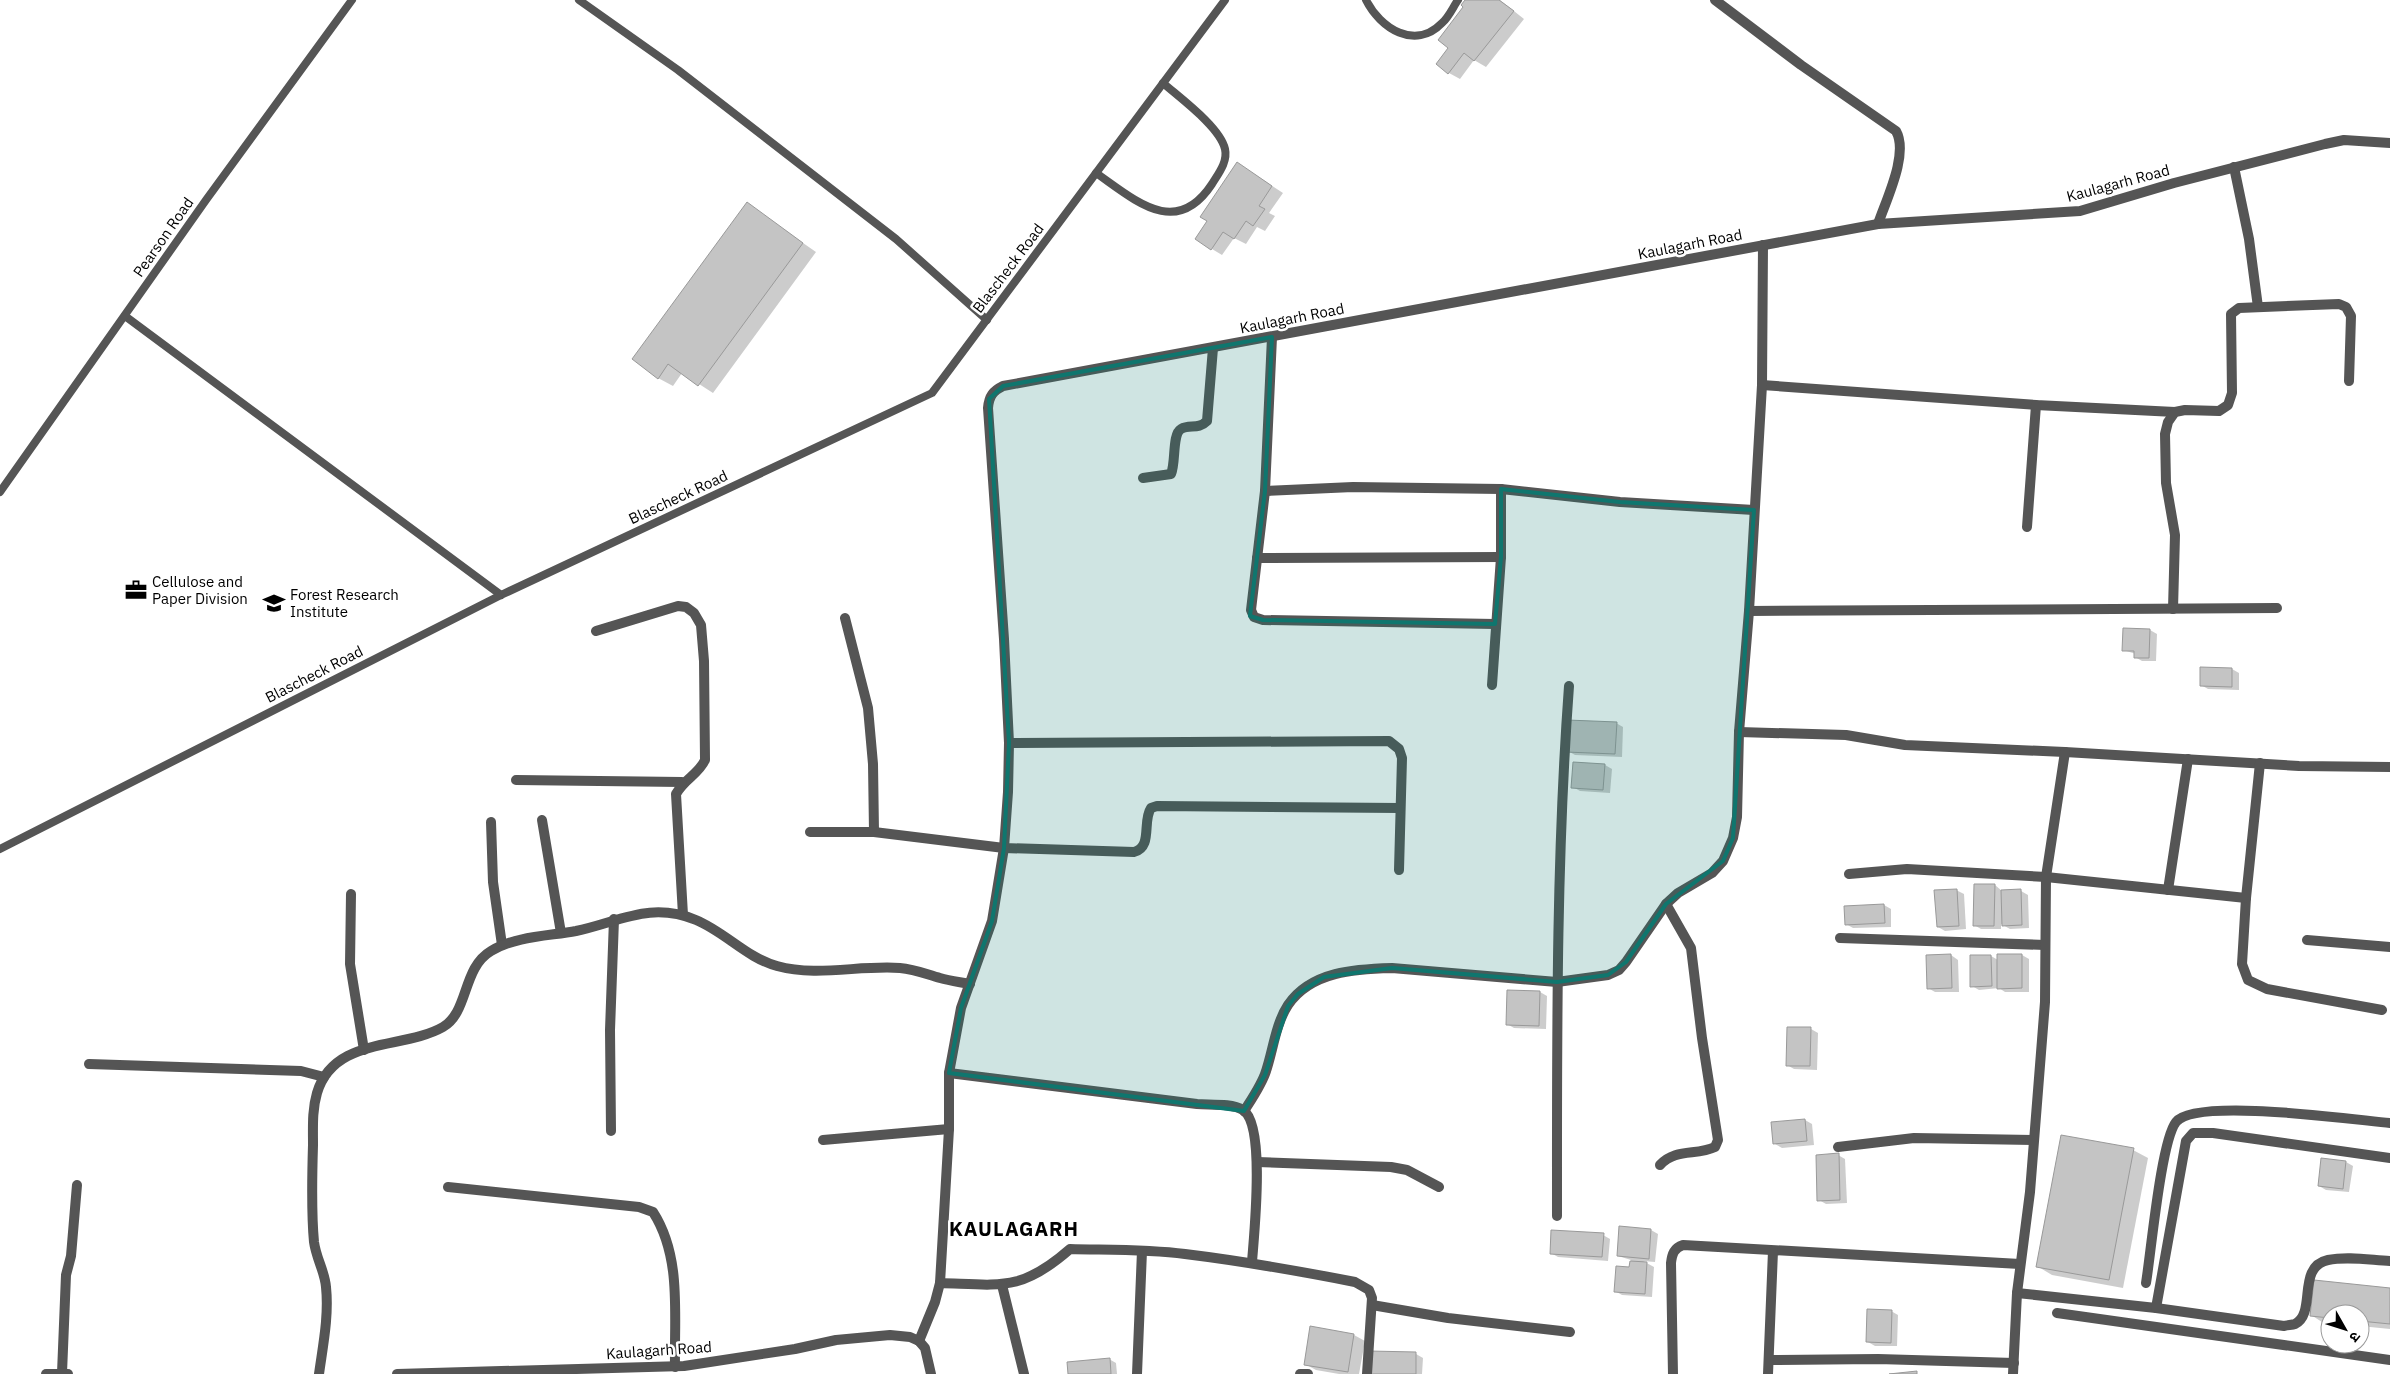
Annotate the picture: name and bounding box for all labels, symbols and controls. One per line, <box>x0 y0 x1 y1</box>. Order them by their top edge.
street label: Kaulagarh Road <box>2064 160 2172 206</box>
street label: Pearson Road <box>129 194 197 280</box>
street label: Blascheck Road <box>968 220 1048 316</box>
street label: Kaulagarh Road <box>1636 225 1744 263</box>
street label: Kaulagarh Road <box>1238 299 1346 337</box>
street label: Blascheck Road <box>626 466 730 528</box>
place label: Cellulose and Paper Division <box>152 572 248 608</box>
office icon: Cellulose and Paper Division <box>123 577 149 603</box>
place label: Forest Research Institute <box>290 585 399 621</box>
school or university icon: Forest Research Institute <box>261 590 287 616</box>
street label: Blascheck Road <box>262 641 366 707</box>
district label: KAULAGARH <box>949 1215 1079 1242</box>
north arrow <box>2320 1304 2370 1354</box>
text: उ <box>2345 1328 2365 1347</box>
street label: Kaulagarh Road <box>606 1337 712 1363</box>

